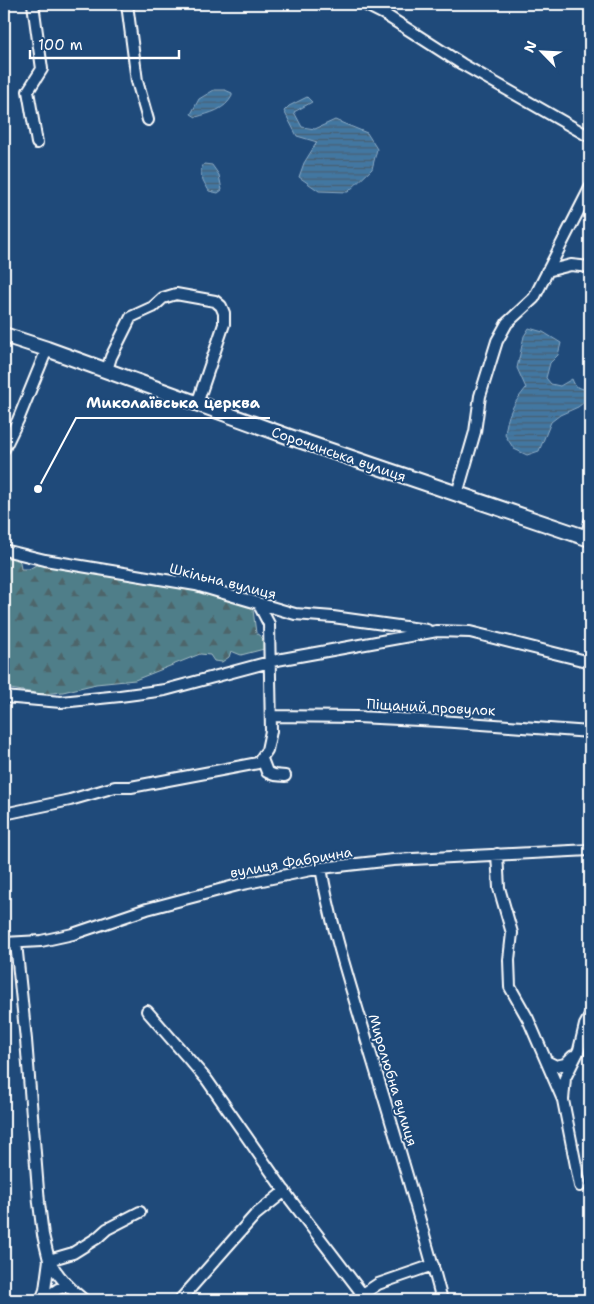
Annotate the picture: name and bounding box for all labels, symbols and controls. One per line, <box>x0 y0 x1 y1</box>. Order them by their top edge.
scale bar <box>30 28 179 60</box>
north arrow <box>516 28 566 78</box>
text: 100 m <box>38 35 83 55</box>
text: N <box>520 38 541 55</box>
callout: Миколаївська церква <box>76 388 270 418</box>
text: Миколаївська церква <box>86 393 261 413</box>
street label: Сорочинська вулиця <box>269 423 409 485</box>
street label: Шкільна вулиця <box>168 559 278 603</box>
street label: Піщаний провулок <box>366 695 496 719</box>
street label: вулиця Фабрична <box>229 842 354 882</box>
street label: Миролюбна вулиця <box>364 1012 422 1148</box>

